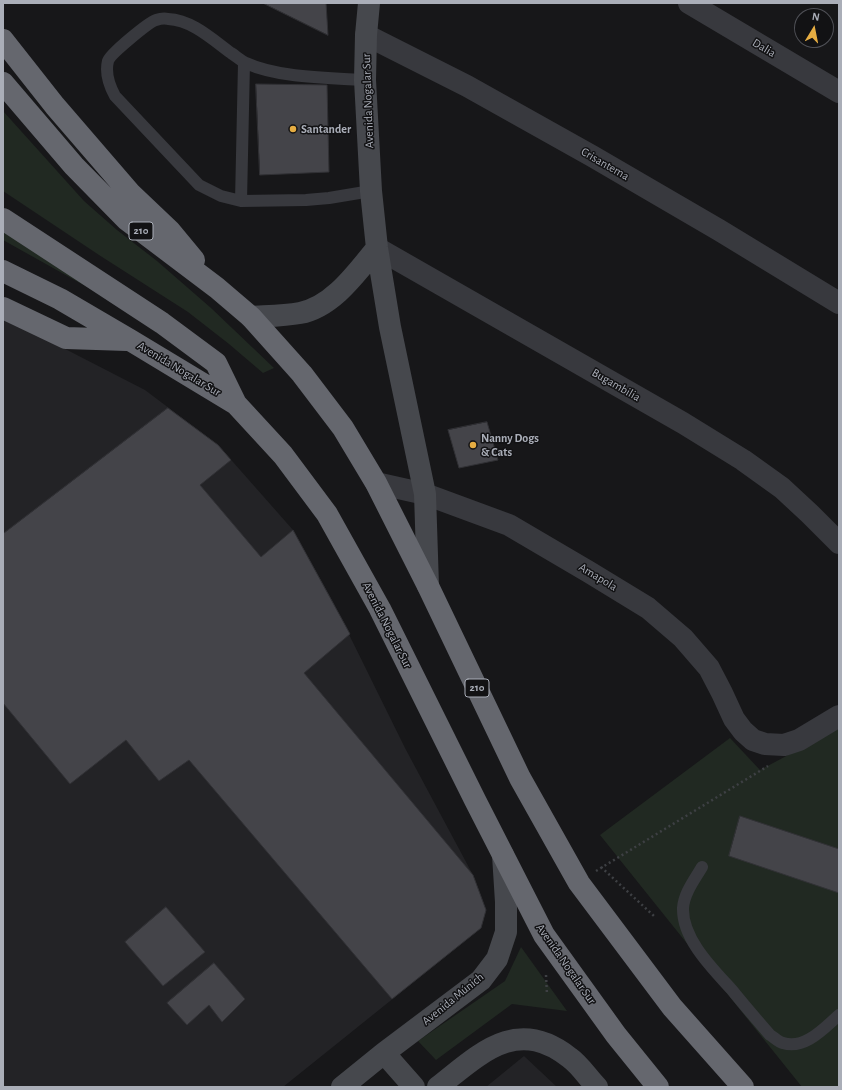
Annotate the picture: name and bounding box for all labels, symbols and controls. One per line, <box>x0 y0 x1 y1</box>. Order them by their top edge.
north arrow <box>794 8 834 48</box>
text: N <box>811 11 821 23</box>
street label: Dalia <box>750 35 778 61</box>
street label: Avenida Nogalar Sur <box>359 53 377 149</box>
place label: Santander <box>301 122 351 136</box>
marker: Santander <box>288 124 298 134</box>
street label: Crisantema <box>578 144 632 184</box>
road number: 210 <box>129 222 153 240</box>
street label: Avenida Nogalar Sur <box>135 338 223 400</box>
street label: Bugambilia <box>589 365 643 405</box>
place label: Nanny Dogs & Cats <box>481 431 539 459</box>
marker: Nanny Dogs & Cats <box>468 440 478 450</box>
street label: Amapola <box>576 560 620 594</box>
street label: Avenida Nogalar Sur <box>359 579 415 671</box>
road number: 210 <box>465 679 489 697</box>
street label: Avenida Nogalar Sur <box>533 921 599 1007</box>
street label: Avenida Múnich <box>419 970 487 1028</box>

